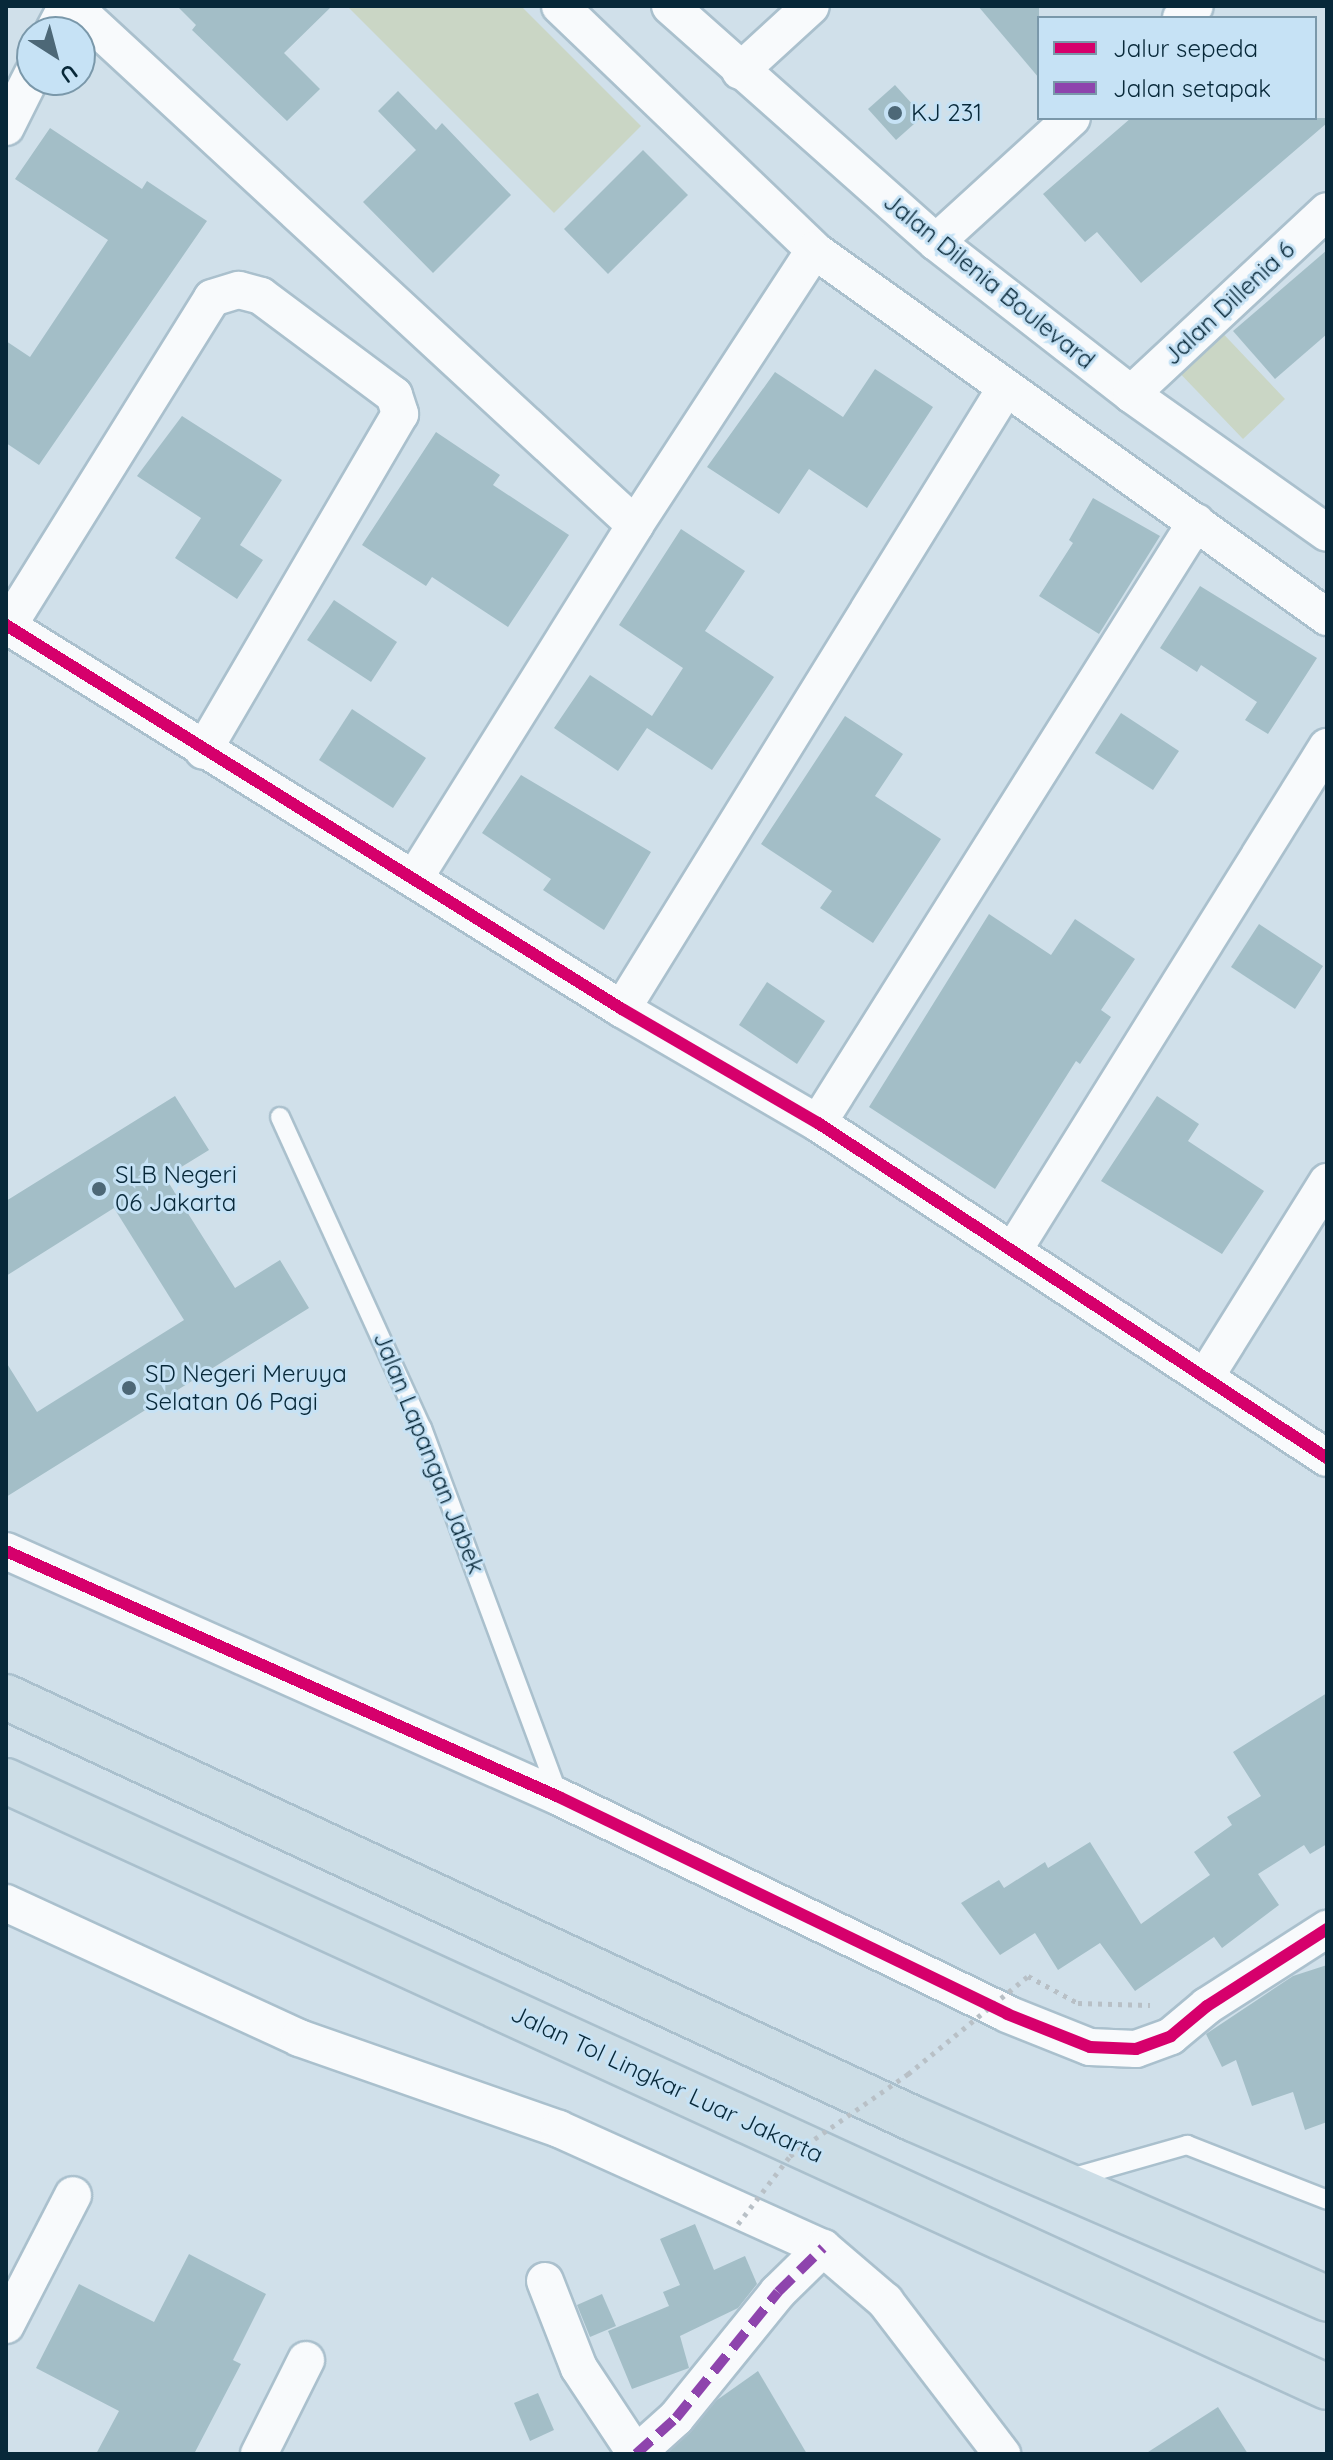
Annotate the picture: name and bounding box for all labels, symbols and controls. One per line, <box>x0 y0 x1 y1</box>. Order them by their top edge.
north arrow <box>16 16 96 96</box>
legend <box>1037 16 1317 120</box>
text: Jalur sepeda <box>1113 33 1258 63</box>
text: U <box>54 58 83 90</box>
text: Jalan setapak <box>1113 73 1271 103</box>
place label: KJ 231 <box>911 99 982 127</box>
marker: KJ 231 <box>886 104 904 122</box>
street label: Jalan Dilenia Boulevard <box>878 187 1100 375</box>
street label: Jalan Dillenia 6 <box>1158 235 1300 371</box>
place label: SLB Negeri 06 Jakarta <box>115 1161 237 1217</box>
marker: SLB Negeri 06 Jakarta <box>90 1180 108 1198</box>
street label: Jalan Lapangan Jabek <box>367 1328 491 1578</box>
place label: SD Negeri Meruya Selatan 06 Pagi <box>145 1360 347 1416</box>
marker: SD Negeri Meruya Selatan 06 Pagi <box>120 1379 138 1397</box>
street label: Jalan Tol Lingkar Luar Jakarta <box>506 1999 828 2169</box>

